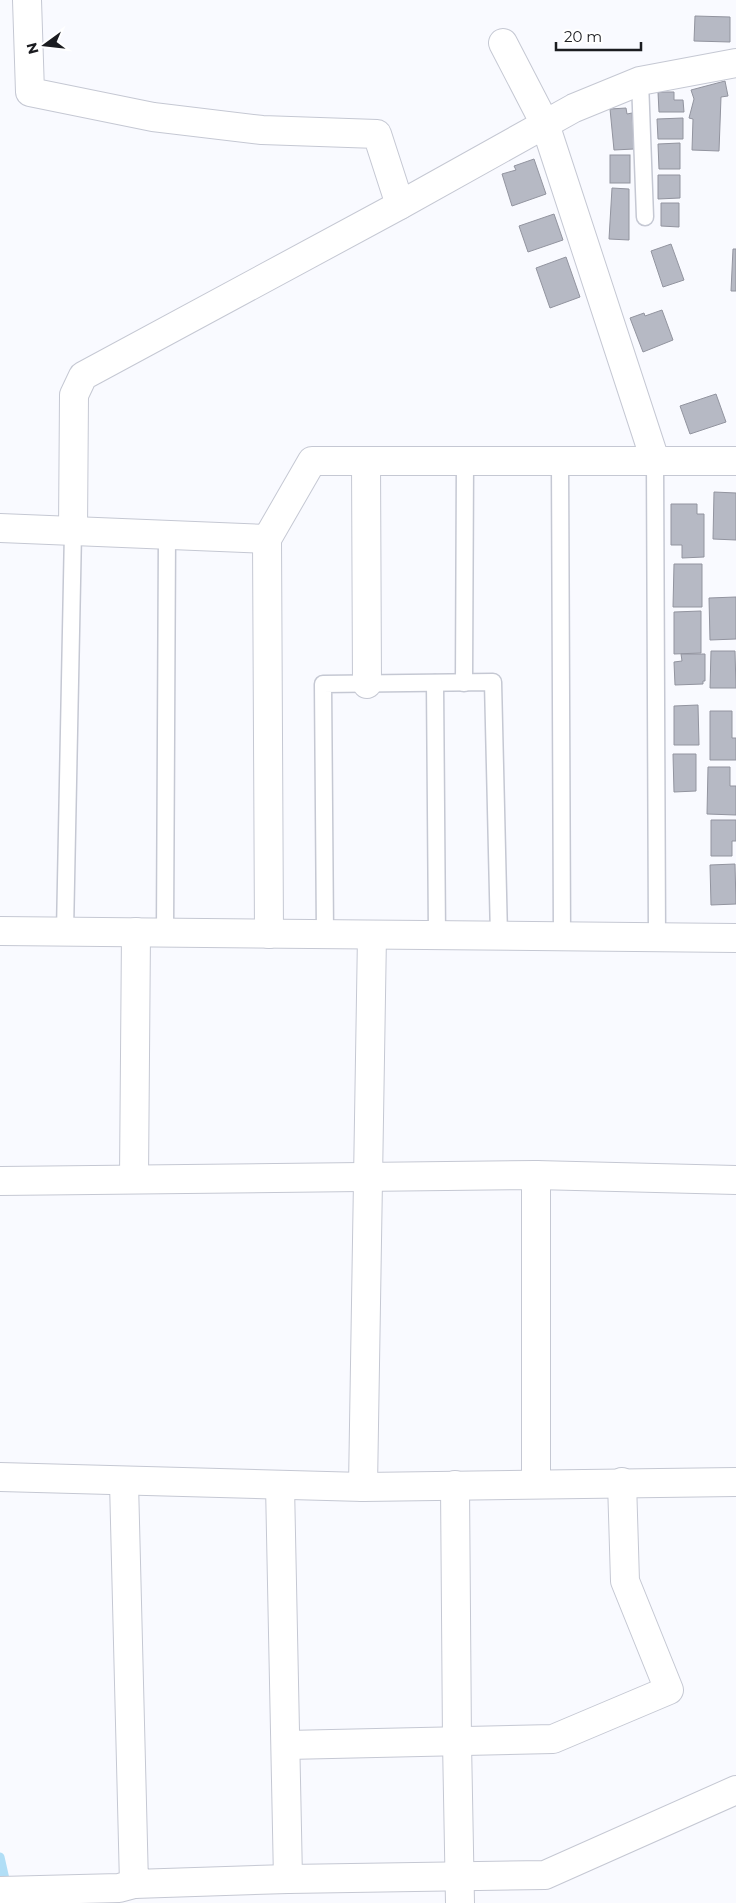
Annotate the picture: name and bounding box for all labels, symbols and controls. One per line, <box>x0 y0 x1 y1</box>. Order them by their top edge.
north arrow <box>20 20 70 70</box>
scale bar <box>556 20 641 52</box>
text: 20 m <box>564 27 602 46</box>
text: N <box>22 41 43 56</box>

